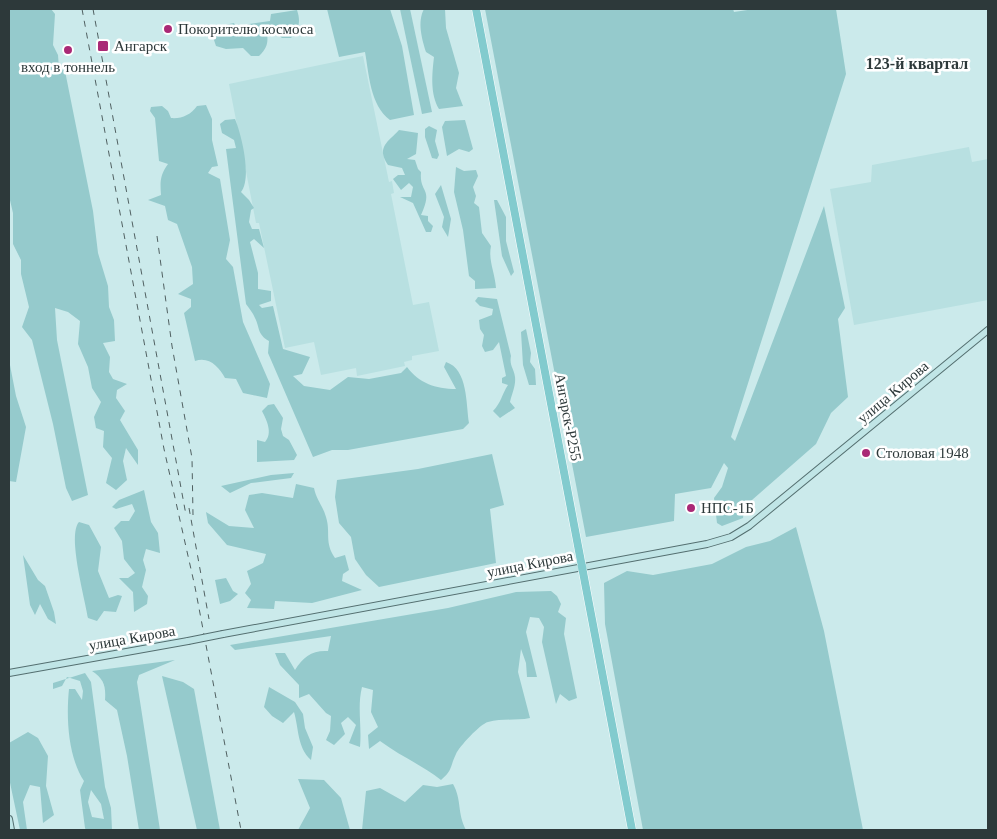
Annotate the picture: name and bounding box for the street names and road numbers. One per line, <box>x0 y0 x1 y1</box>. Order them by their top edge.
street label: улица Кирова <box>854 358 932 426</box>
street label: Ангарск-Р255 <box>552 372 584 462</box>
street label: улица Кирова <box>486 548 575 580</box>
street label: улица Кирова <box>88 622 177 653</box>

